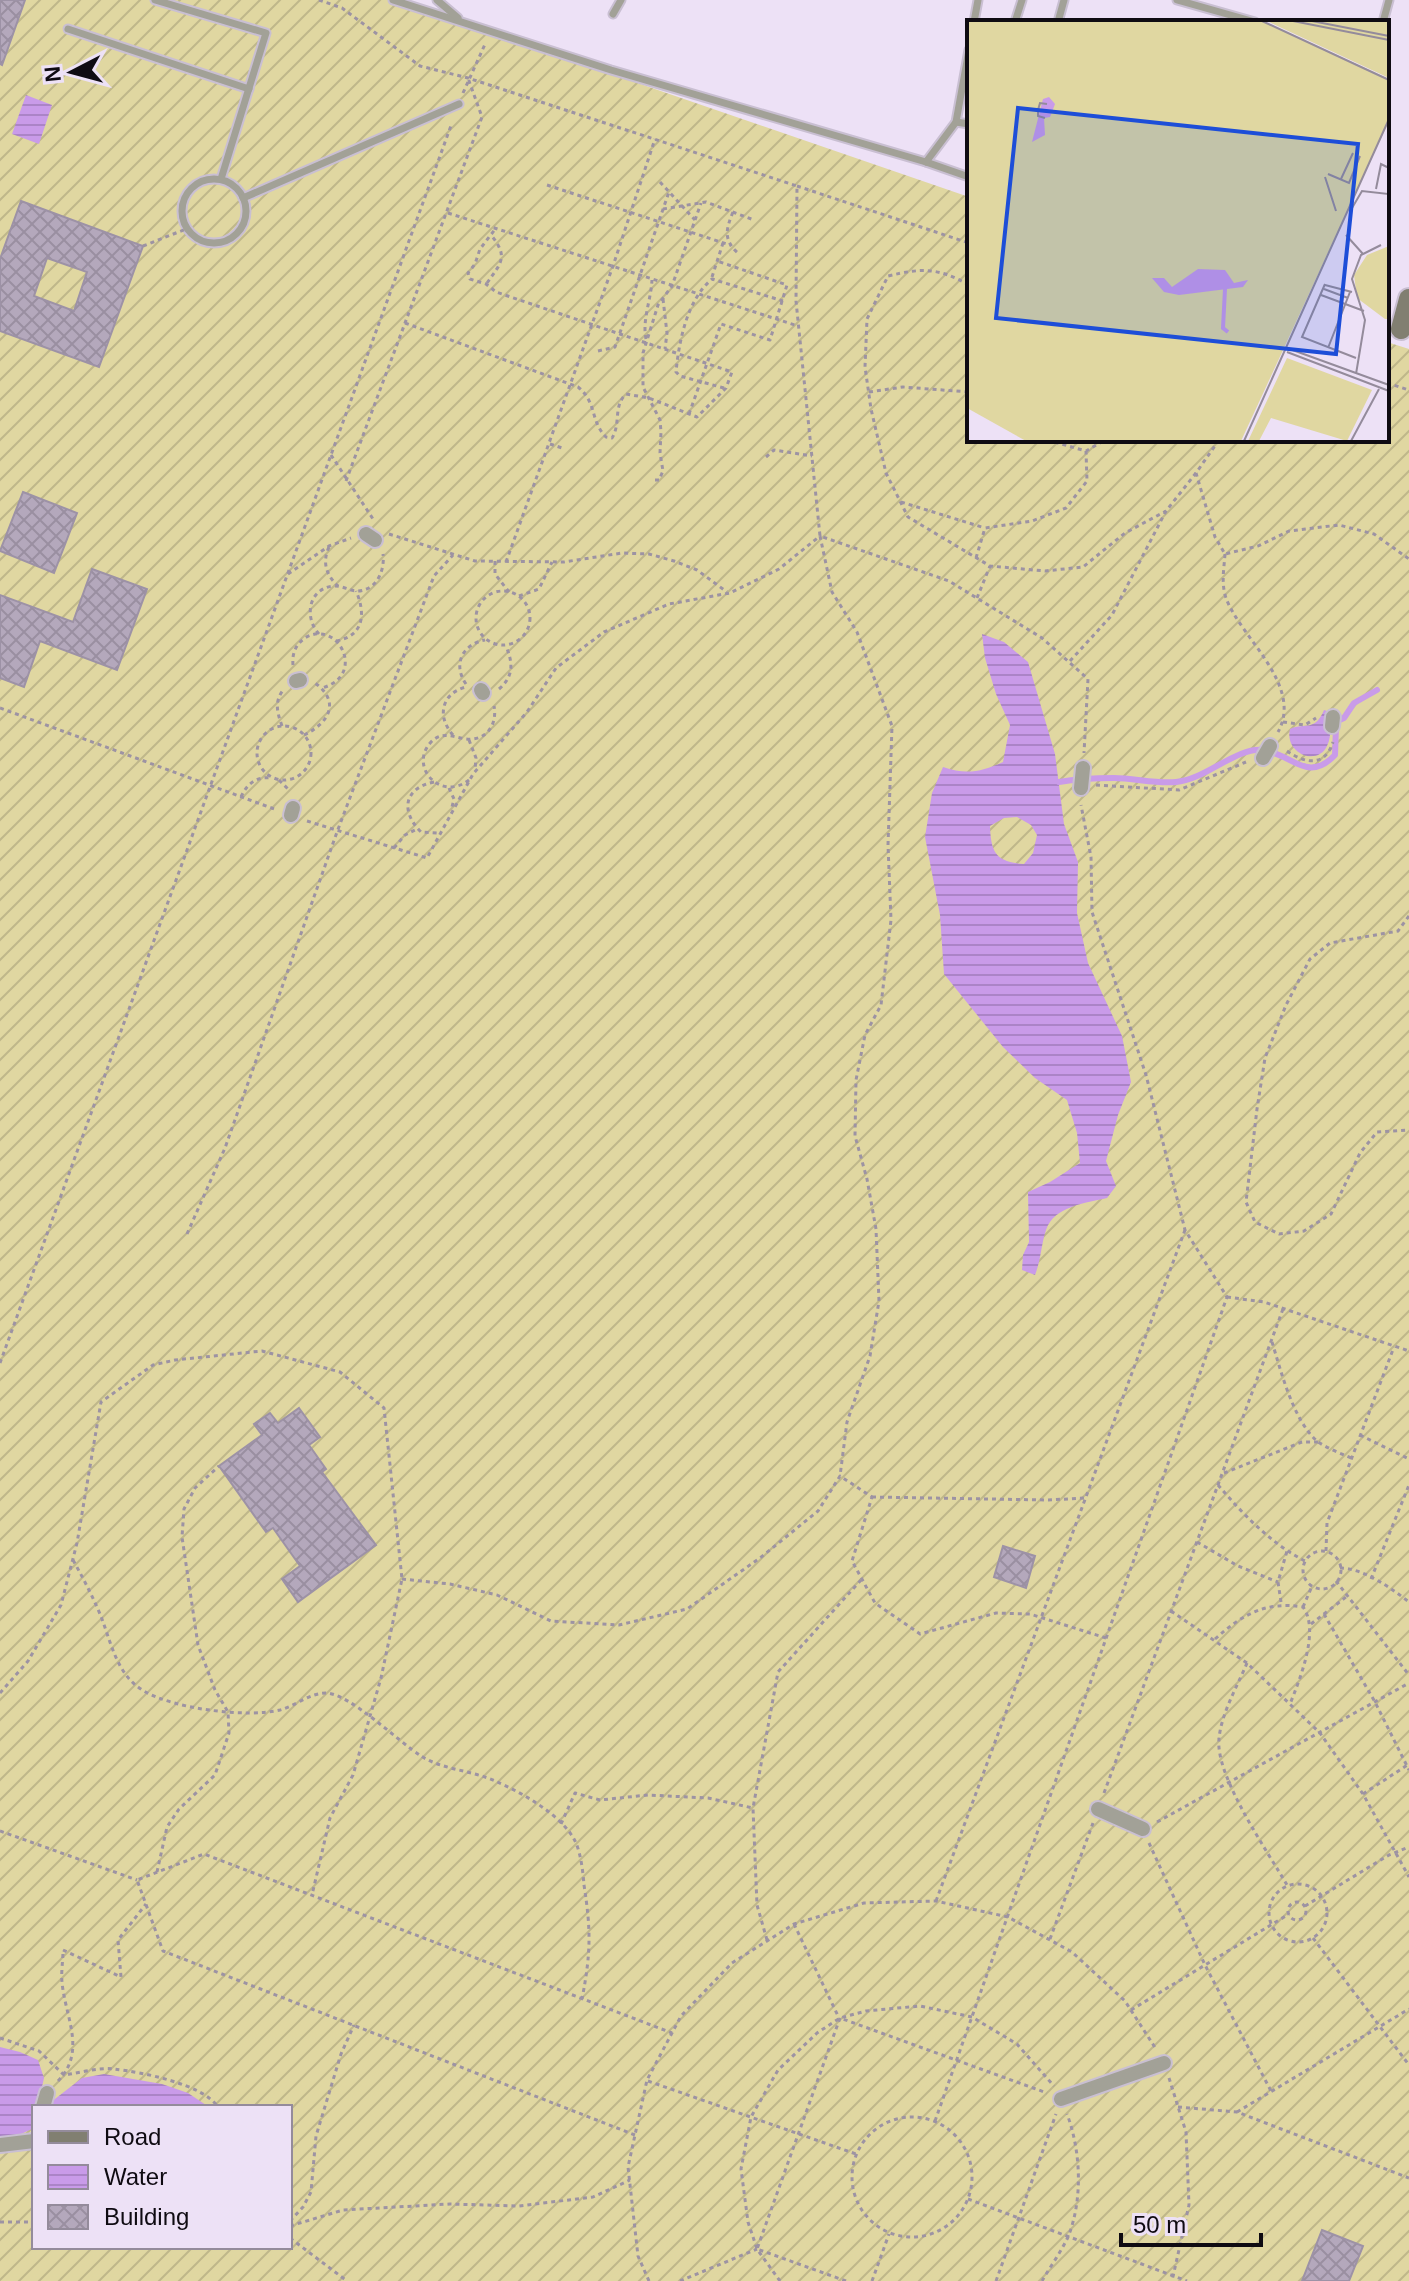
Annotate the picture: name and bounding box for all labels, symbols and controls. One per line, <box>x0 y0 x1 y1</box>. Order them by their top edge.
inset map <box>967 20 1389 442</box>
north arrow <box>32 32 112 112</box>
text: N <box>39 65 66 83</box>
legend <box>32 2105 292 2249</box>
text: Road <box>104 2123 161 2150</box>
text: Water <box>104 2163 167 2190</box>
scale bar <box>1121 2197 1261 2247</box>
text: Building <box>104 2203 189 2230</box>
text: 50 m <box>1133 2211 1186 2238</box>

